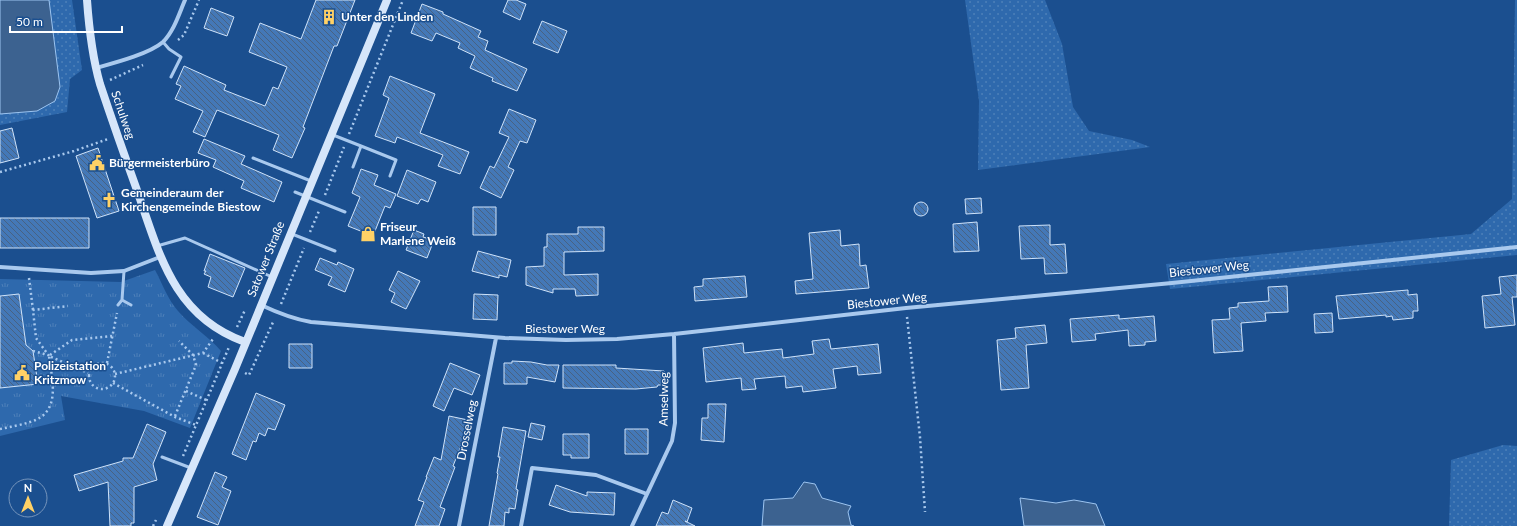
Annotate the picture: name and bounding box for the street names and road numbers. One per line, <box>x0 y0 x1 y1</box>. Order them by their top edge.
street label: Schulweg <box>108 89 139 141</box>
street label: Satower Straße <box>244 219 288 299</box>
street label: Biestower Weg <box>1168 257 1250 280</box>
street label: Biestower Weg <box>846 289 928 312</box>
street label: Biestower Weg <box>525 321 605 336</box>
street label: Amselweg <box>656 372 671 426</box>
street label: Drosselweg <box>453 398 480 461</box>

